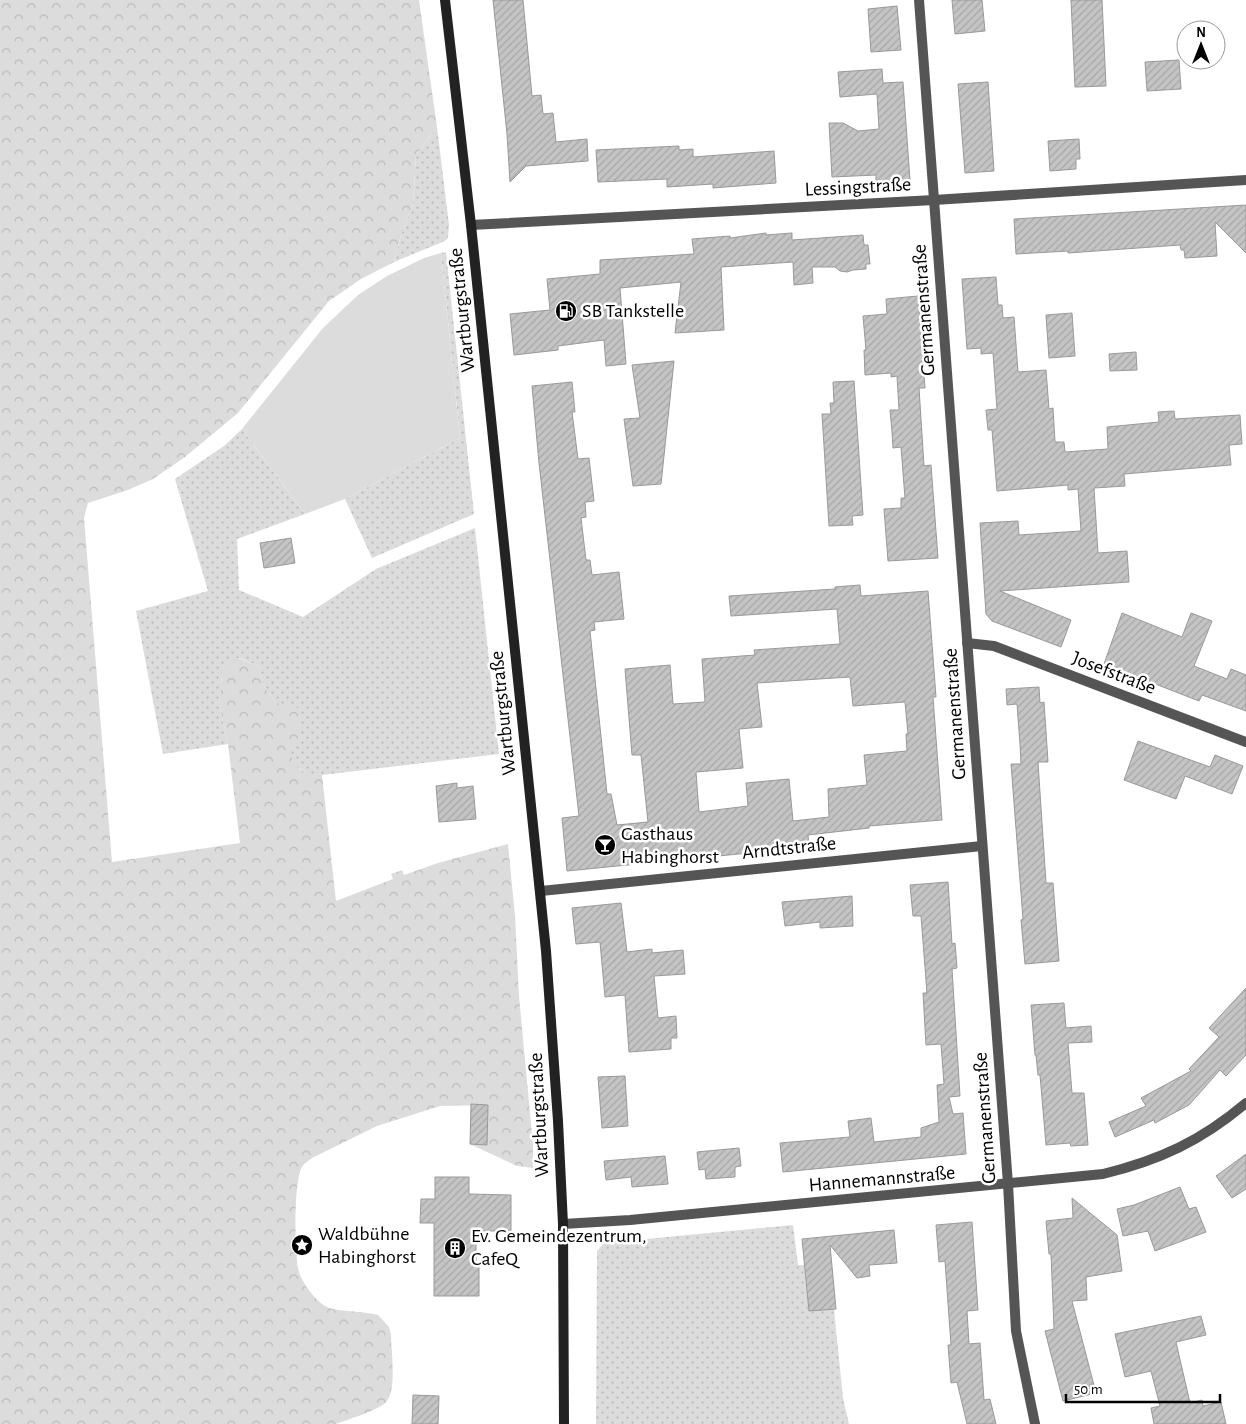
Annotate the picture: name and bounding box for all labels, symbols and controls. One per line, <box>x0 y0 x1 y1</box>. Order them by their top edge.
north arrow <box>1176 20 1226 70</box>
text: N <box>1196 26 1206 40</box>
street label: Lessingstraße <box>804 174 912 200</box>
street label: Germanenstraße <box>909 244 939 376</box>
street label: Wartburgstraße <box>446 247 478 373</box>
fuel station icon: SB Tankstelle <box>554 299 578 323</box>
place label: SB Tankstelle <box>582 301 684 321</box>
street label: Germanenstraße <box>940 648 970 780</box>
street label: Josefstraße <box>1069 648 1159 698</box>
street label: Wartburgstraße <box>487 650 519 776</box>
place label: Gasthaus Habinghorst <box>621 824 720 867</box>
bar icon: Gasthaus Habinghorst <box>593 833 617 857</box>
street label: Arndtstraße <box>741 833 837 863</box>
street label: Wartburgstraße <box>526 1052 552 1178</box>
street label: Germanenstraße <box>970 1052 1000 1184</box>
street label: Hannemannstraße <box>808 1163 956 1195</box>
place label: Waldbühne Habinghorst <box>318 1224 417 1267</box>
place label: Ev. Gemeindezentrum, CafeQ <box>471 1226 647 1269</box>
place icon: Waldbühne Habinghorst <box>290 1233 314 1257</box>
building icon: Ev. Gemeindezentrum, CafeQ <box>443 1236 467 1260</box>
scale bar <box>1066 1372 1220 1404</box>
text: 50 m <box>1074 1382 1103 1397</box>

